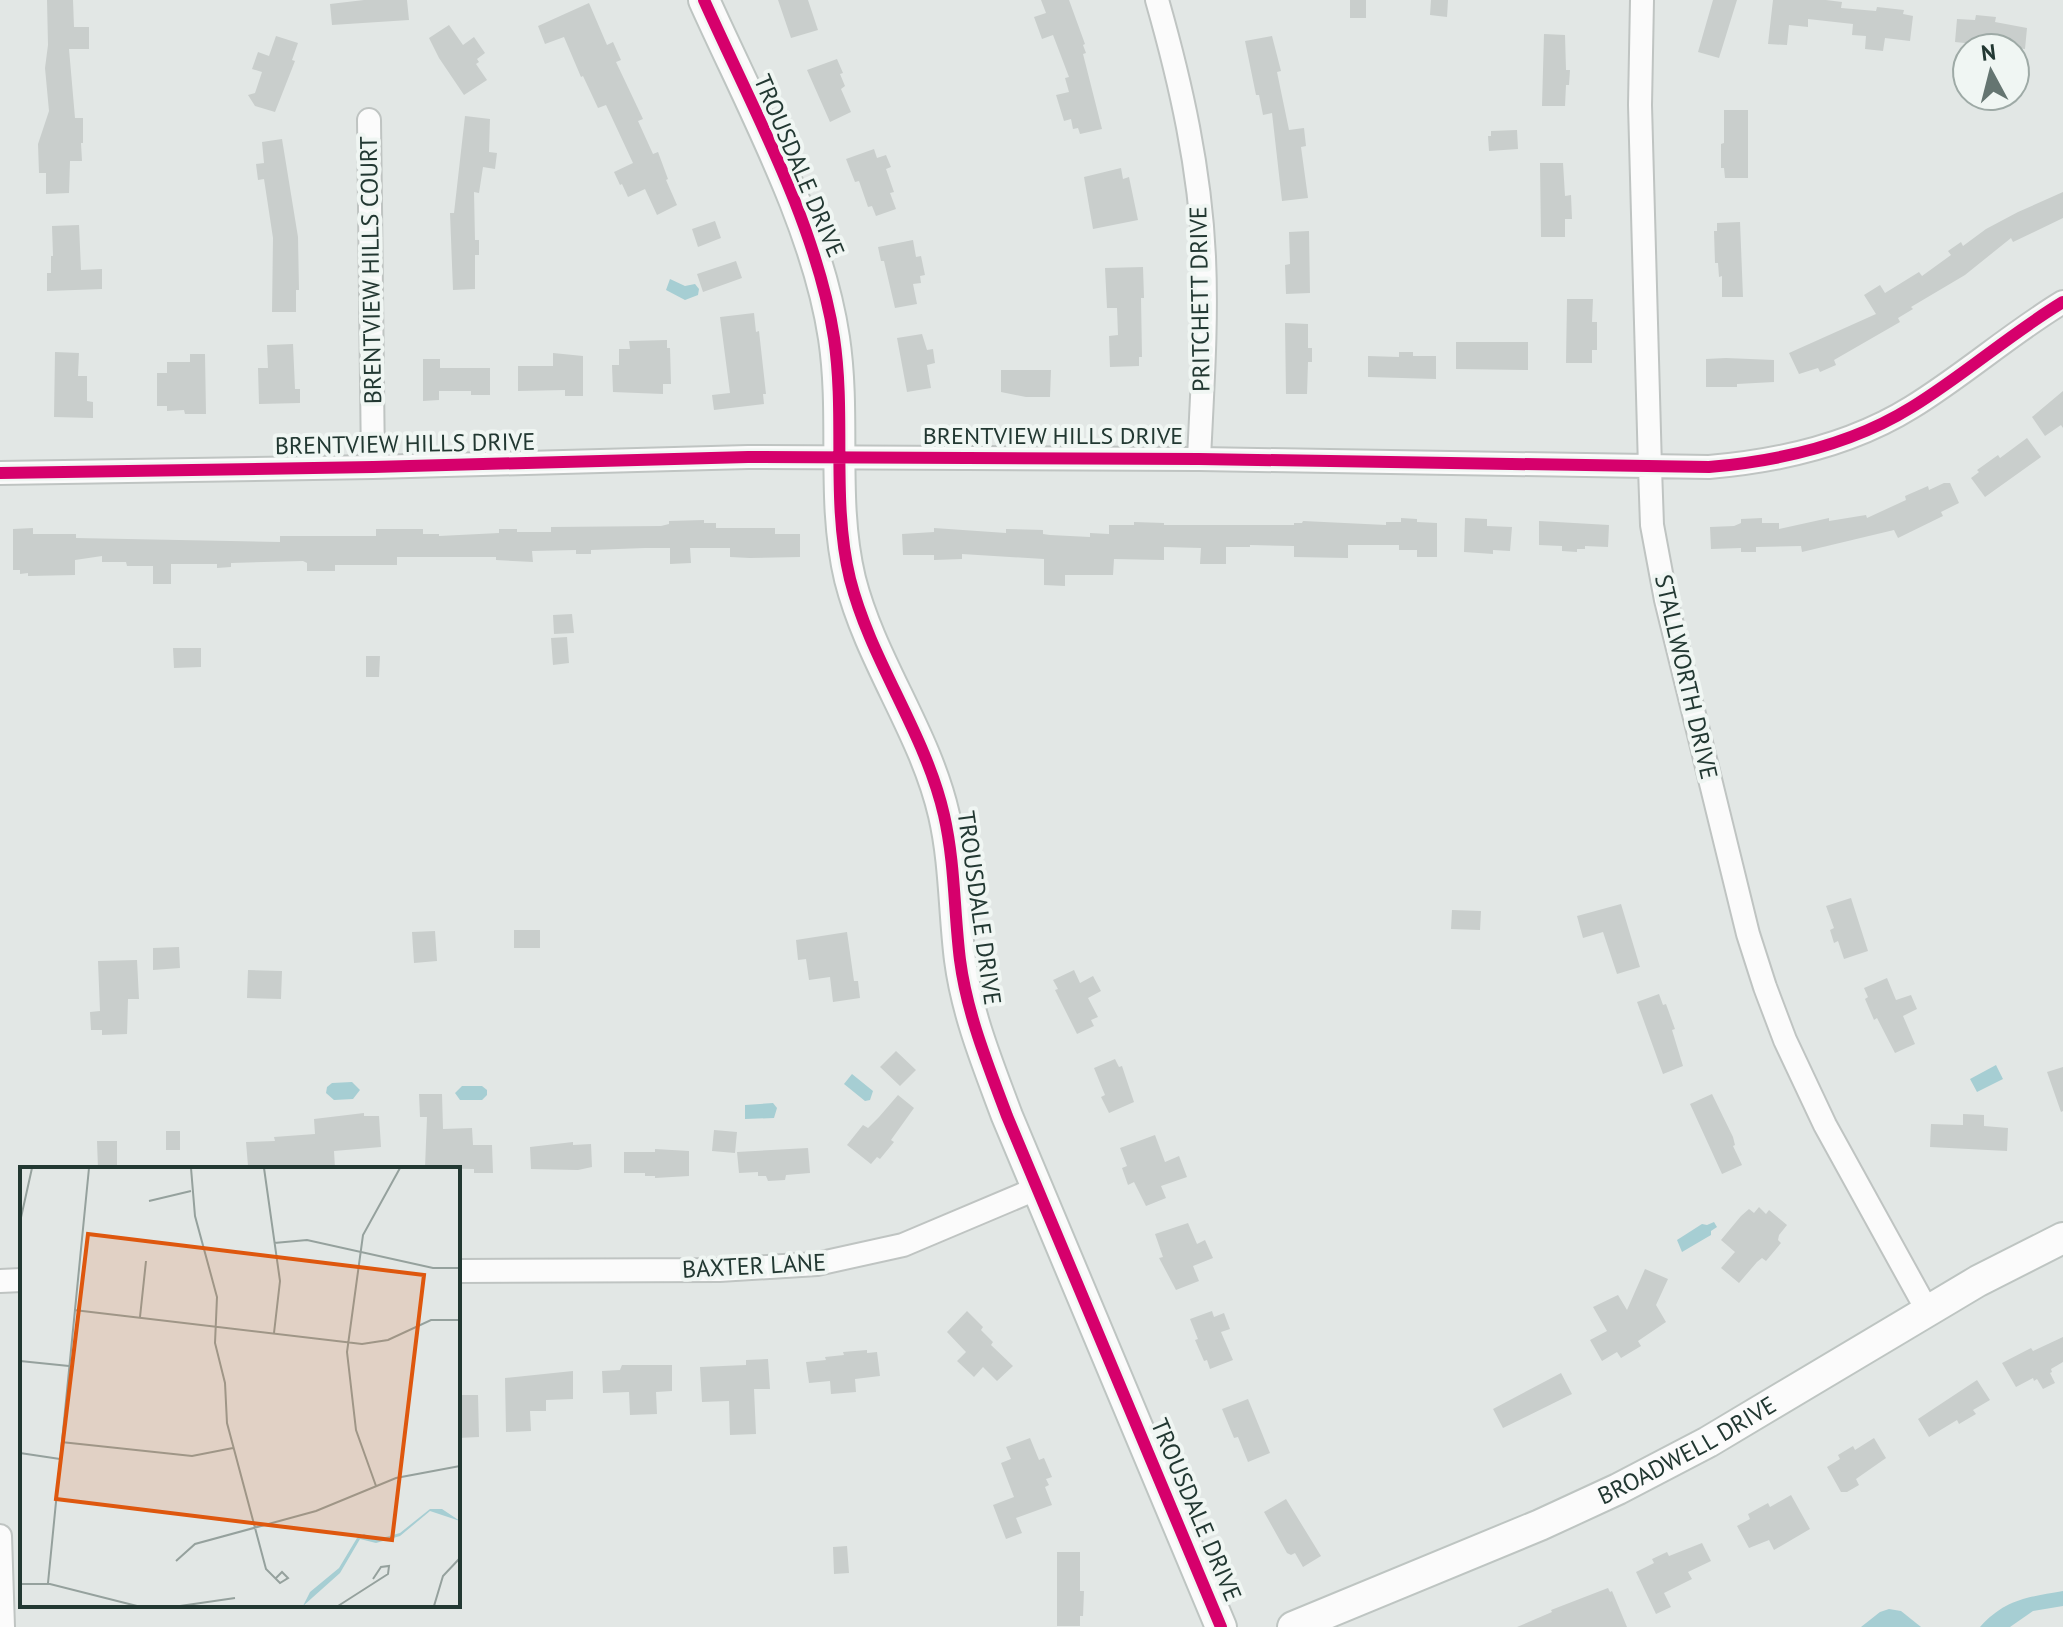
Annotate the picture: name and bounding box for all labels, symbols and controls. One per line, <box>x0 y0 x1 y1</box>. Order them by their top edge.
north arrow <box>1951 32 2031 112</box>
text: N <box>1980 37 1997 67</box>
street label: TROUSDALE DRIVE <box>747 70 852 262</box>
street label: BRENTVIEW HILLS COURT <box>353 136 388 404</box>
street label: PRITCHETT DRIVE <box>1182 206 1217 392</box>
street label: BRENTVIEW HILLS DRIVE <box>923 420 1183 451</box>
street label: BRENTVIEW HILLS DRIVE <box>275 426 535 461</box>
street label: STALLWORTH DRIVE <box>1648 571 1725 782</box>
street label: TROUSDALE DRIVE <box>951 809 1008 1007</box>
inset map <box>20 1167 460 1607</box>
street label: BAXTER LANE <box>681 1246 827 1285</box>
street label: BROADWELL DRIVE <box>1593 1389 1782 1511</box>
street label: TROUSDALE DRIVE <box>1144 1414 1249 1606</box>

